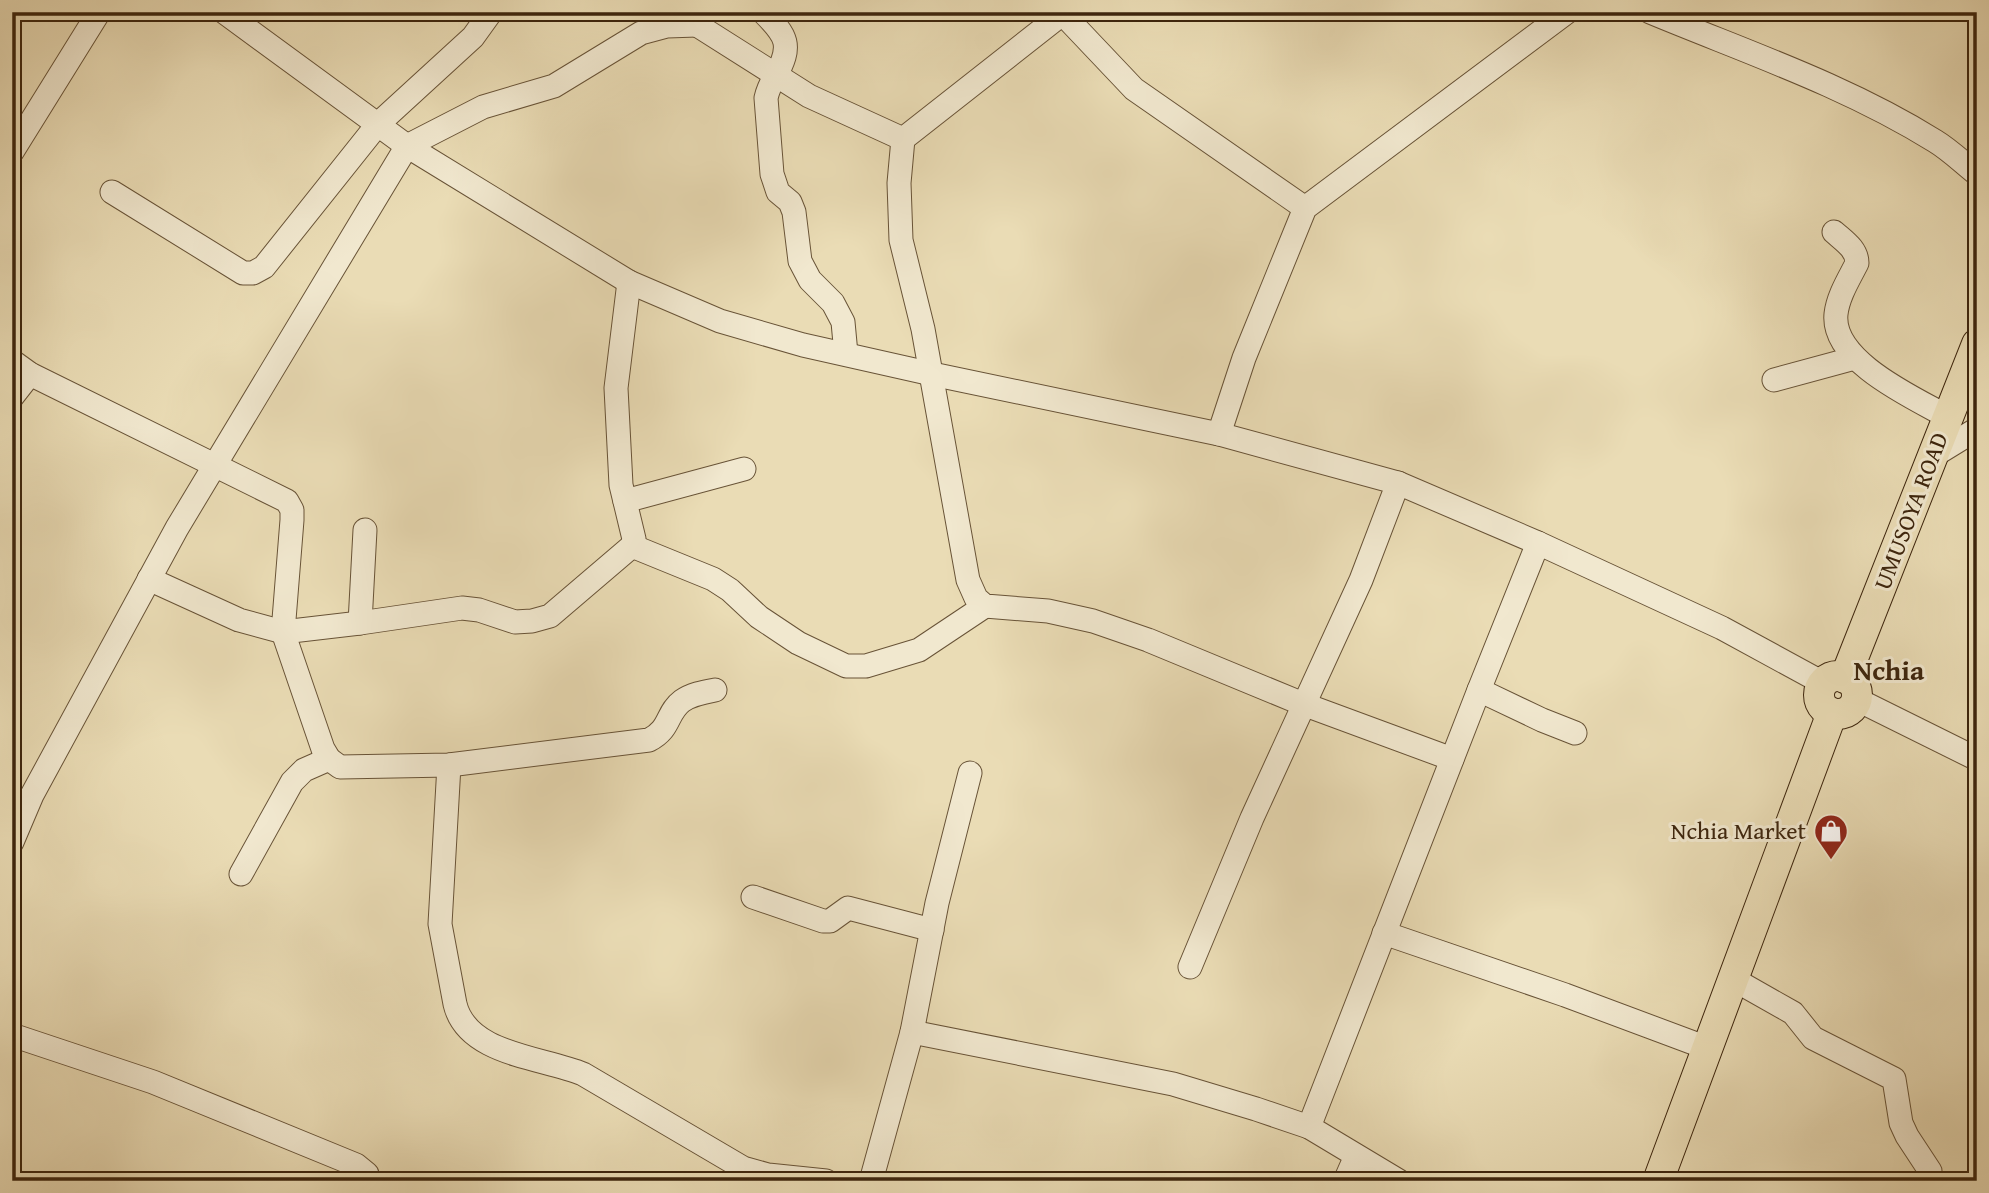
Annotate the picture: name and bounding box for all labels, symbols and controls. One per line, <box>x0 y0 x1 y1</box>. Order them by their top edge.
street label: UMUSOYA ROAD <box>1864 427 1957 595</box>
district label: Nchia <box>1854 649 1925 690</box>
shop icon: Nchia Market <box>1812 812 1850 861</box>
place label: Nchia Market <box>1671 813 1807 848</box>

